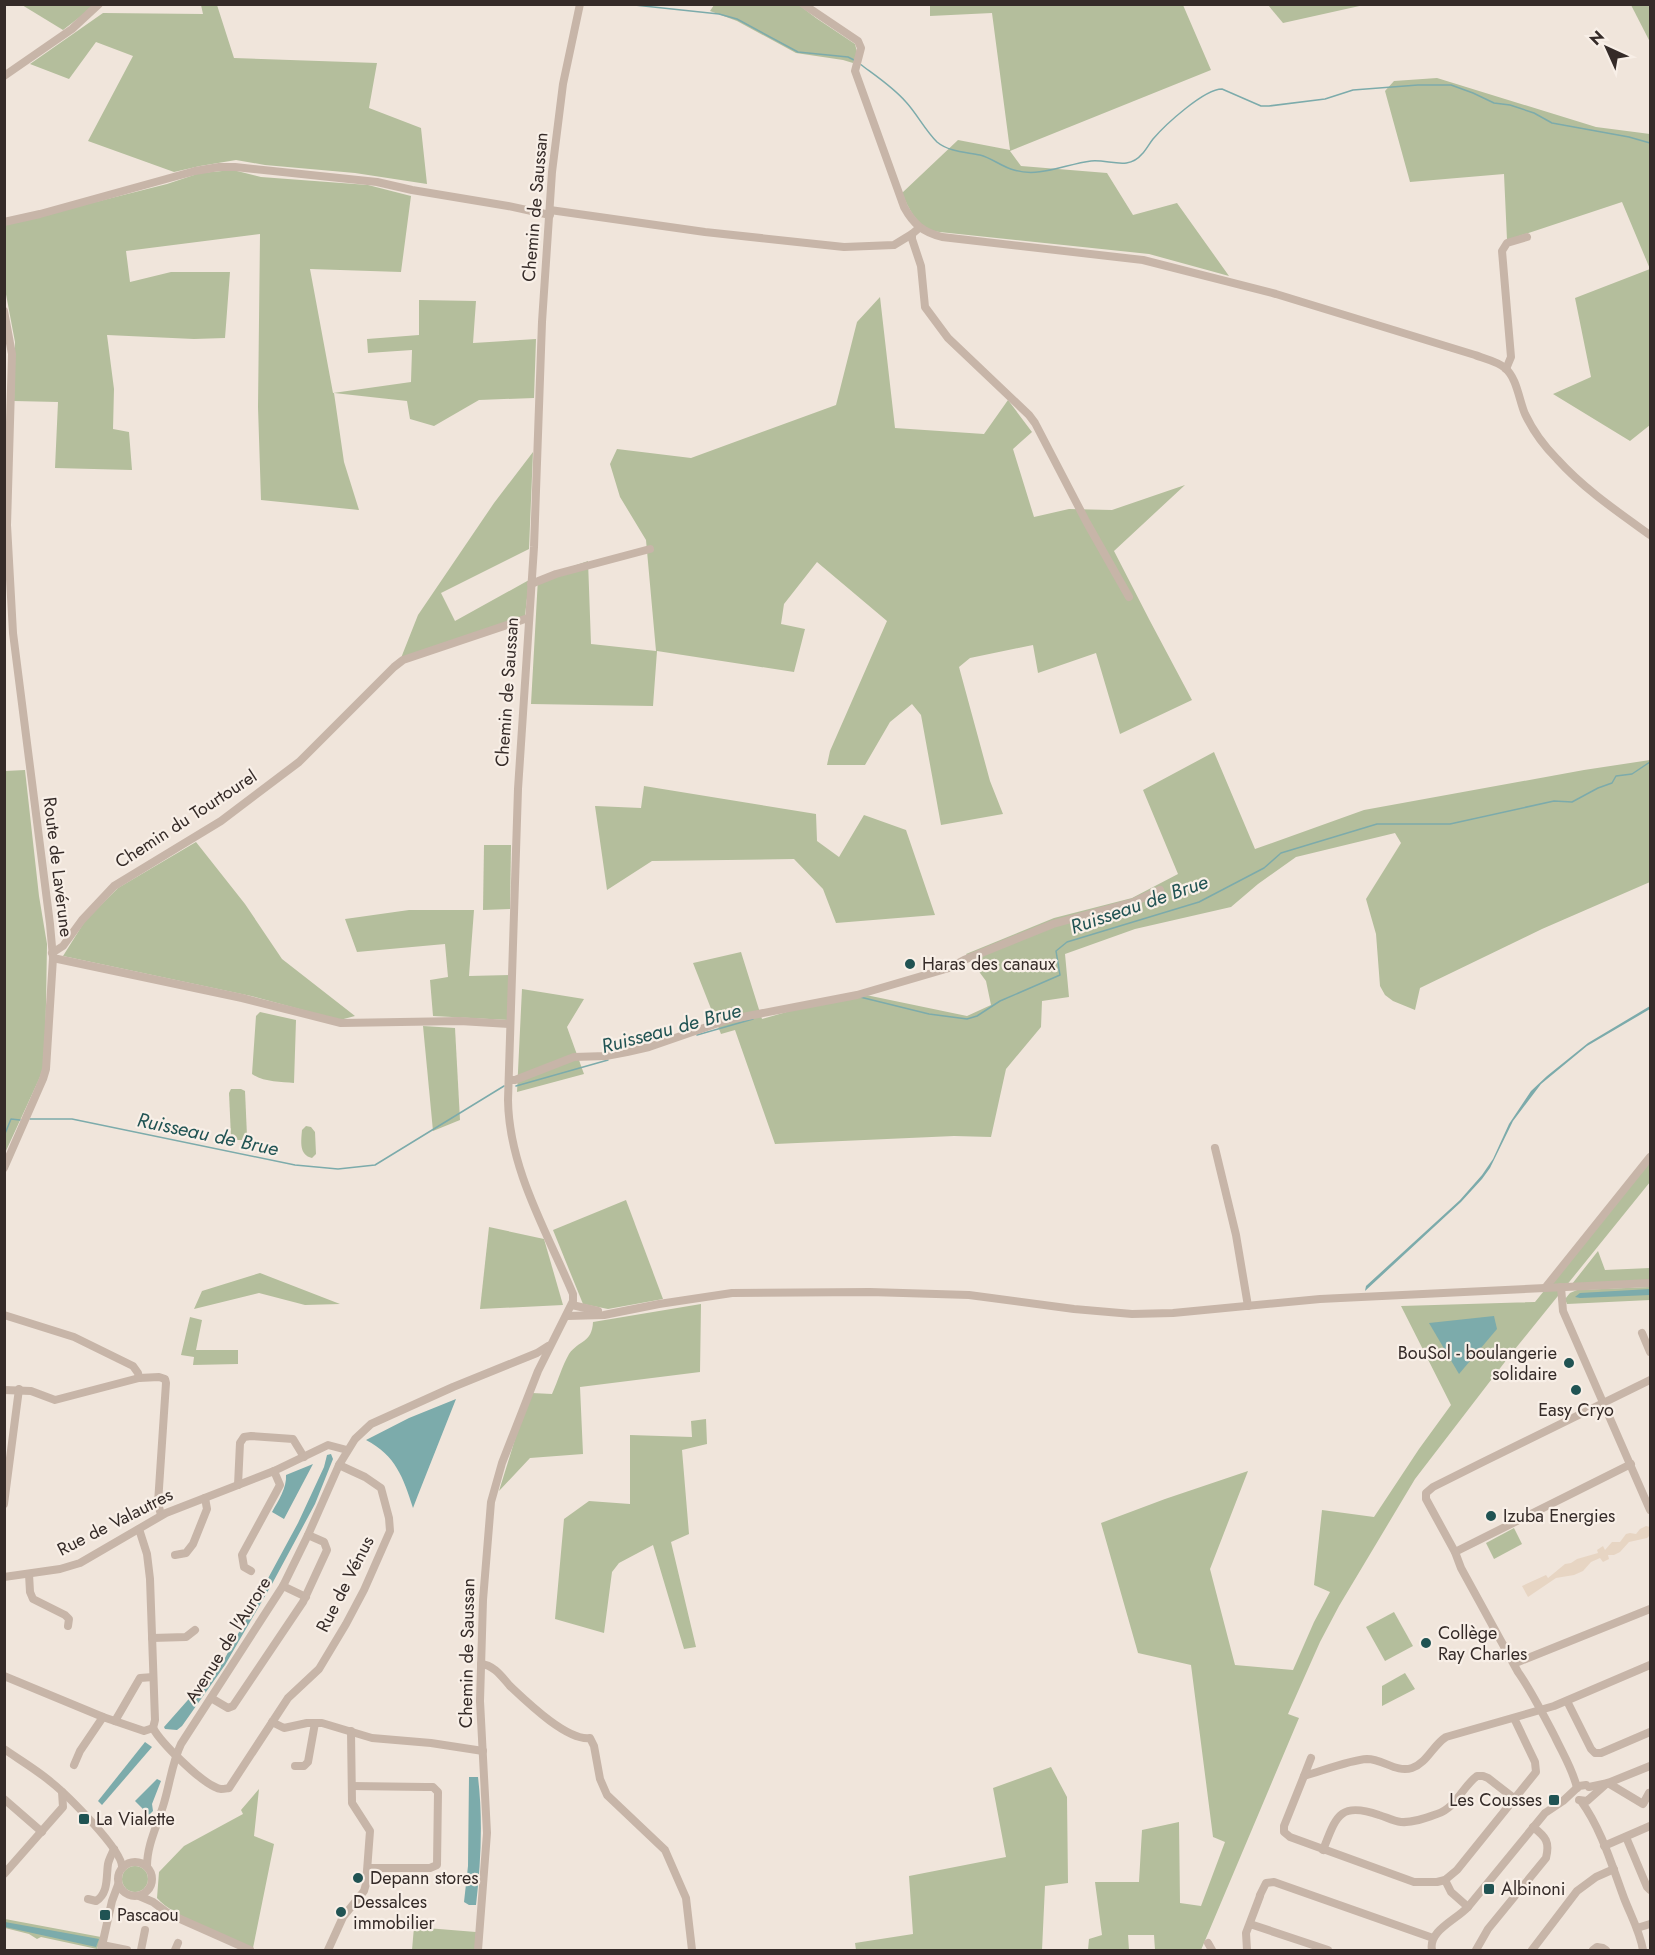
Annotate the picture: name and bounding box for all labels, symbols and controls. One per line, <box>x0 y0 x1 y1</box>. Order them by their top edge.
north arrow <box>1577 18 1637 78</box>
text: N <box>1584 25 1609 50</box>
street label: Chemin de Saussan <box>516 131 554 283</box>
street label: Chemin de Saussan <box>489 616 525 768</box>
street label: Chemin du Tourtourel <box>110 763 262 875</box>
street label: Route de Lavérune <box>36 795 80 939</box>
water label: Ruisseau de Brue <box>1066 867 1212 942</box>
place label: Haras des canaux <box>922 951 1056 977</box>
marker: Haras des canaux <box>903 957 917 971</box>
water label: Ruisseau de Brue <box>598 996 744 1061</box>
water label: Ruisseau de Brue <box>135 1105 281 1164</box>
place label: BouSol - boulangerie solidaire <box>1398 1340 1557 1387</box>
marker: BouSol - boulangerie solidaire <box>1562 1356 1576 1370</box>
marker: Easy Cryo <box>1569 1383 1583 1397</box>
place label: Easy Cryo <box>1538 1397 1614 1423</box>
street label: Rue de Valautres <box>53 1482 177 1562</box>
place label: Izuba Energies <box>1503 1503 1615 1529</box>
marker: Izuba Energies <box>1484 1509 1498 1523</box>
street label: Rue de Vénus <box>310 1531 380 1637</box>
street label: Avenue de l'Aurore <box>179 1572 277 1708</box>
street label: Chemin de Saussan <box>453 1578 481 1728</box>
place label: Collège Ray Charles <box>1438 1620 1527 1667</box>
marker: Collège Ray Charles <box>1419 1636 1433 1650</box>
place label: Les Cousses <box>1449 1787 1542 1813</box>
marker: Les Cousses <box>1547 1793 1561 1807</box>
place label: La Vialette <box>96 1806 175 1832</box>
marker: La Vialette <box>77 1812 91 1826</box>
place label: Depann stores <box>370 1865 479 1891</box>
marker: Depann stores <box>351 1871 365 1885</box>
place label: Albinoni <box>1501 1876 1565 1902</box>
marker: Albinoni <box>1482 1882 1496 1896</box>
place label: Dessalces immobilier <box>353 1889 436 1936</box>
place label: Pascaou <box>117 1902 179 1928</box>
marker: Dessalces immobilier <box>334 1905 348 1919</box>
marker: Pascaou <box>98 1908 112 1922</box>

